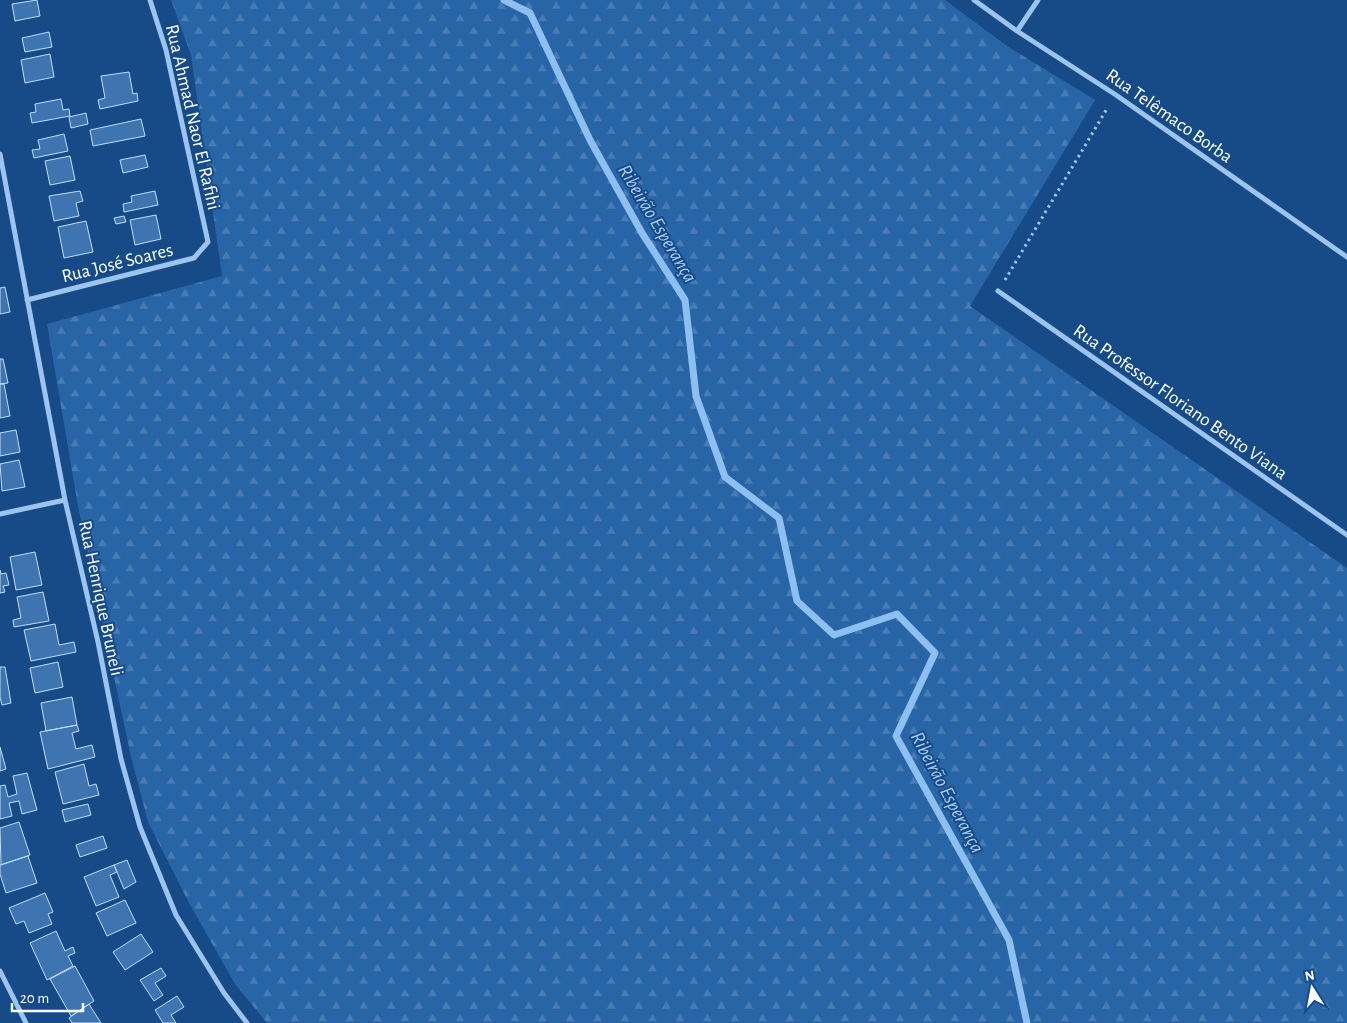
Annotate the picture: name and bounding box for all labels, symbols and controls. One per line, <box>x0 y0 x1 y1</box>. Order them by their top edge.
street label: Rua Ahmad Naor El Rafihi <box>162 23 223 212</box>
street label: Rua Telêmaco Borba <box>1102 66 1236 167</box>
water label: Ribeirão Esperança <box>614 161 700 286</box>
street label: Rua José Soares <box>60 240 175 286</box>
street label: Rua Professor Floriano Bento Viana <box>1070 321 1291 484</box>
street label: Rua Henrique Bruneli <box>75 519 126 678</box>
water label: Ribeirão Esperança <box>907 729 987 856</box>
north arrow <box>1287 963 1337 1013</box>
text: N <box>1304 968 1316 984</box>
scale bar <box>12 980 84 1012</box>
text: 20 m <box>20 991 49 1006</box>

